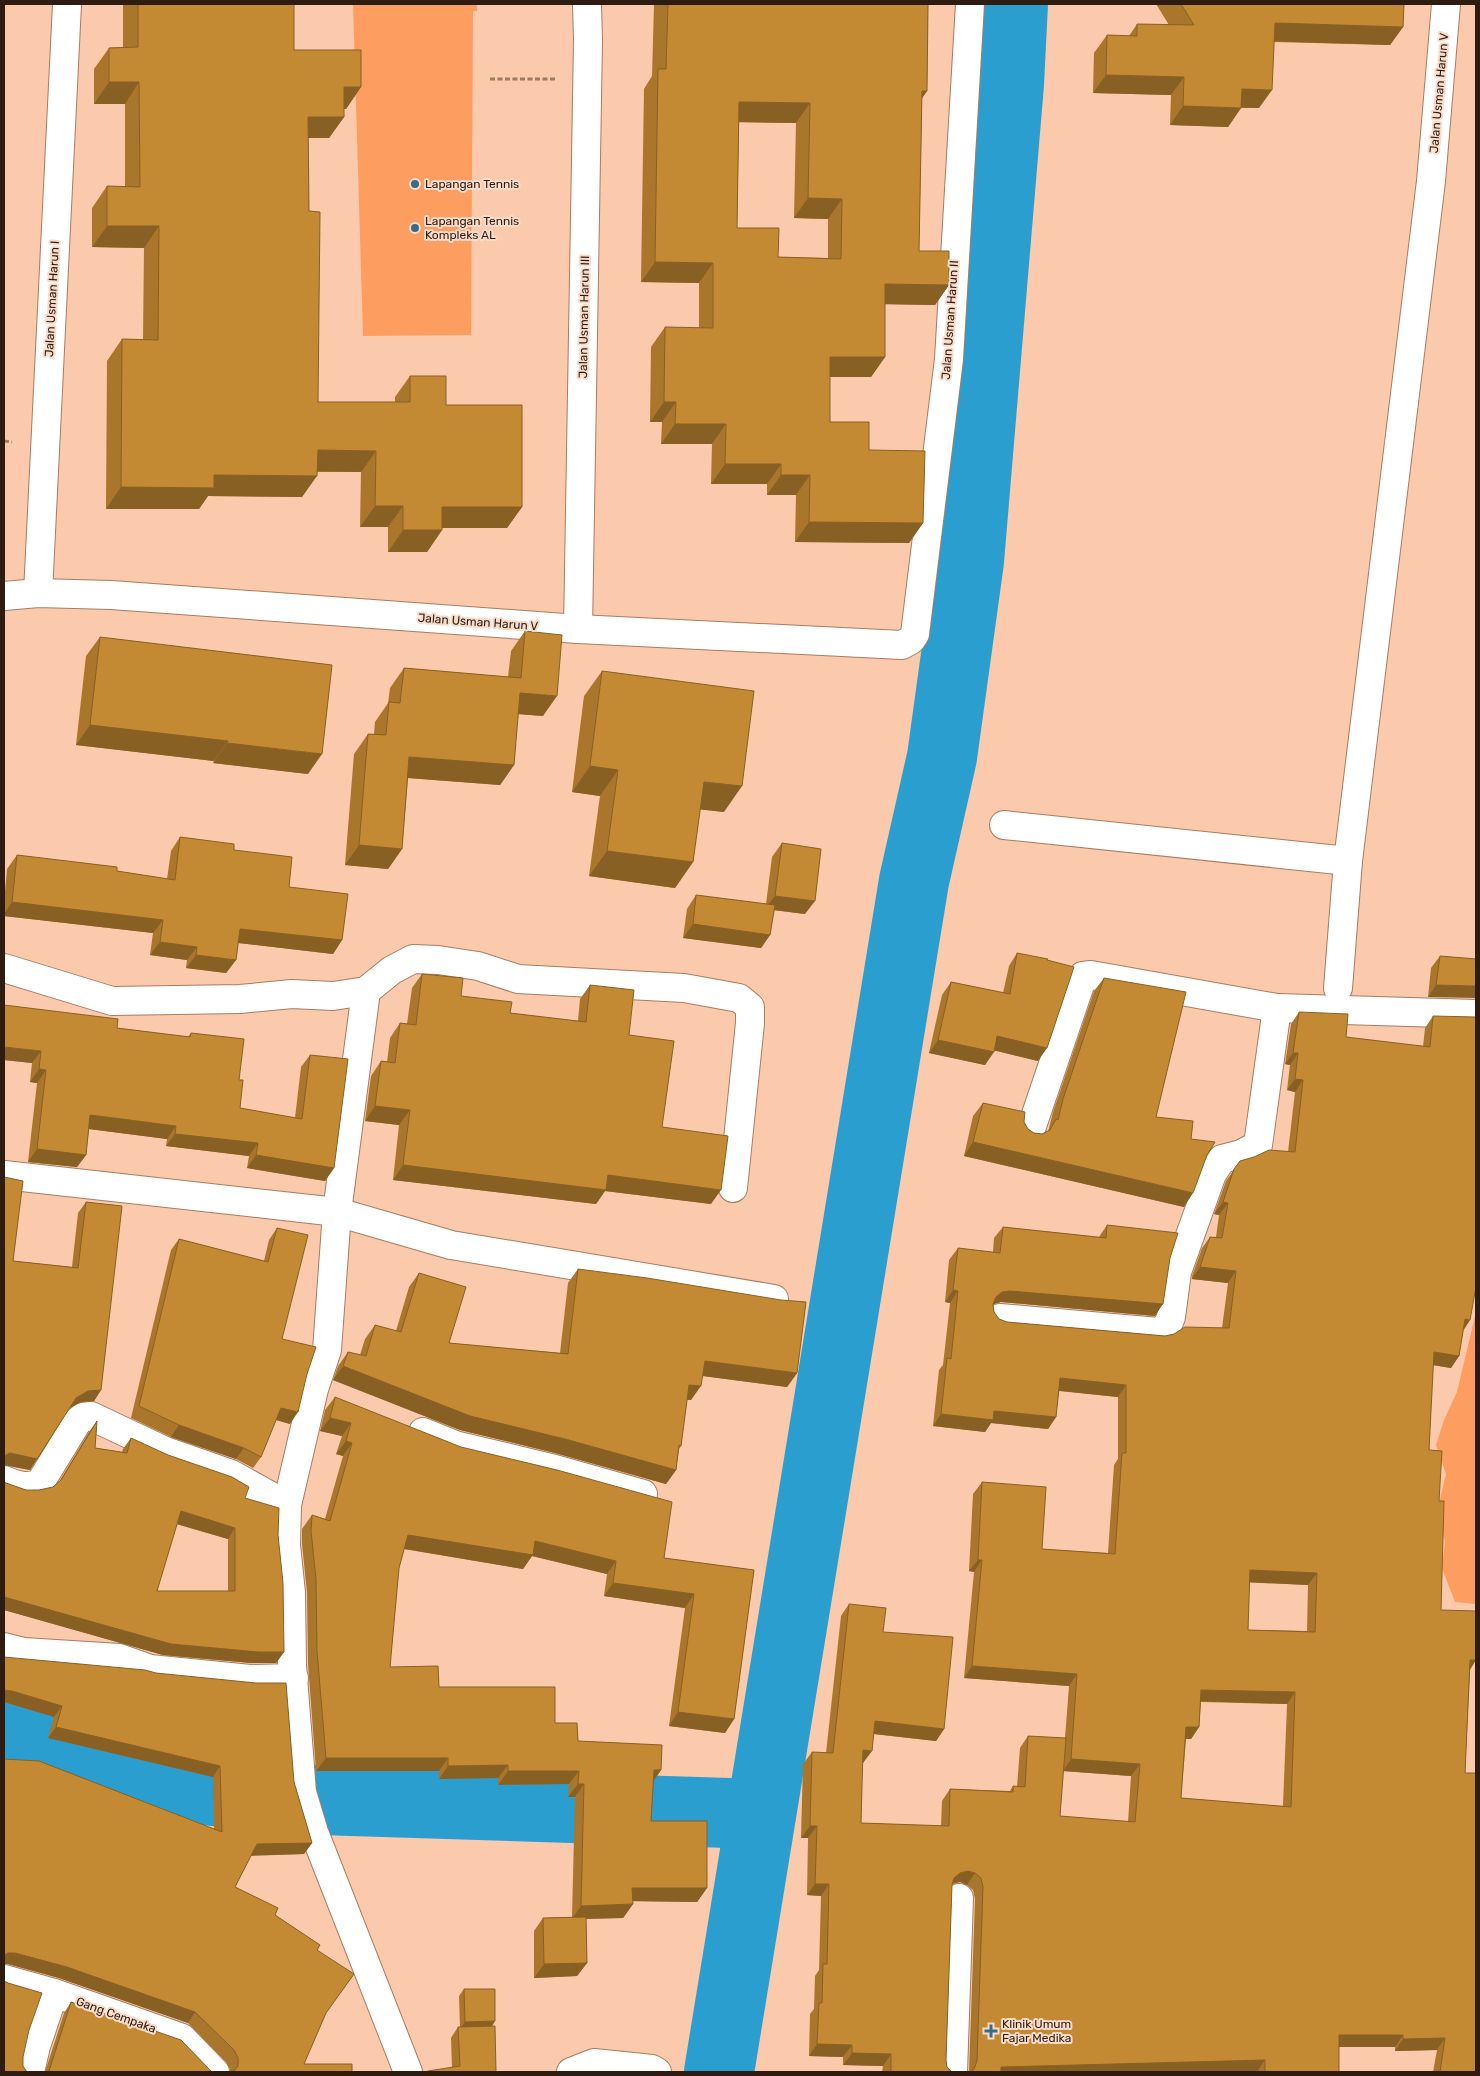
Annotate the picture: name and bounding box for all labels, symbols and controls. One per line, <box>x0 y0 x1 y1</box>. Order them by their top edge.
street label: Jalan Usman Harun V <box>1427 32 1451 154</box>
place label: Lapangan Tennis <box>425 177 519 191</box>
marker: Lapangan Tennis <box>409 178 421 190</box>
place label: Lapangan Tennis Kompleks AL <box>425 214 519 242</box>
marker: Lapangan Tennis Kompleks AL <box>409 222 421 234</box>
street label: Jalan Usman Harun I <box>42 241 62 357</box>
street label: Jalan Usman Harun III <box>576 255 592 379</box>
street label: Jalan Usman Harun II <box>939 260 961 380</box>
street label: Jalan Usman Harun V <box>417 611 539 633</box>
street label: Gang Cempaka <box>74 1994 158 2036</box>
place label: Klinik Umum Fajar Medika <box>1002 2017 1071 2045</box>
marker: Klinik Umum Fajar Medika <box>984 2024 998 2038</box>

